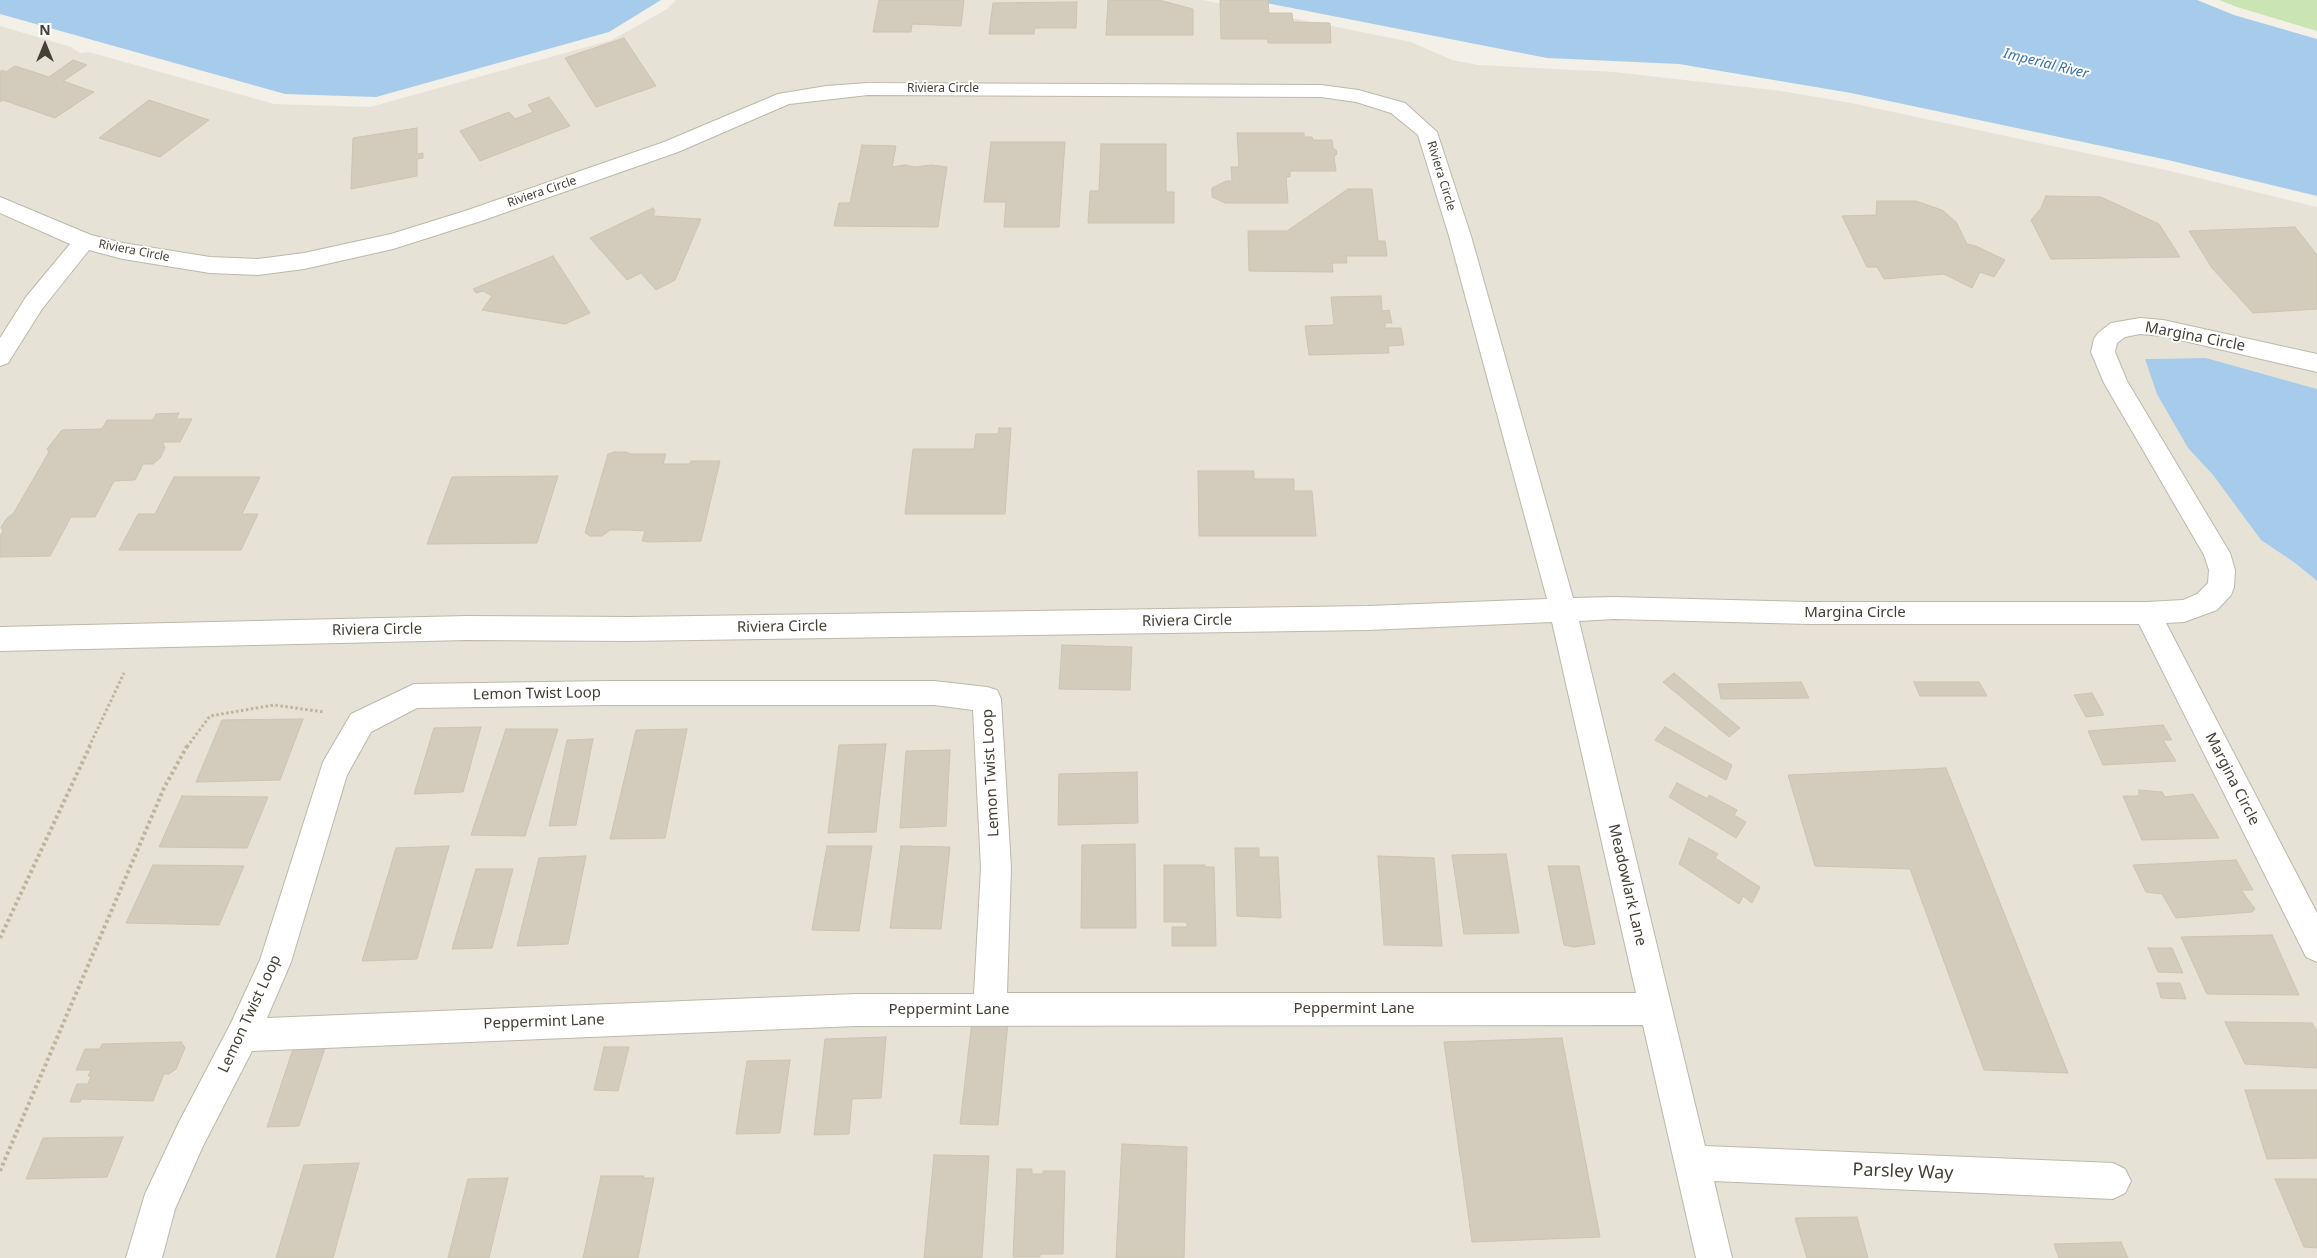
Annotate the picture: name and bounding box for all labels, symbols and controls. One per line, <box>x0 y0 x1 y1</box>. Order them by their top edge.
north arrow <box>20 20 70 70</box>
text: N <box>39 20 51 39</box>
water label: Imperial River <box>2002 45 2090 83</box>
street label: Riviera Circle <box>907 82 979 96</box>
street label: Riviera Circle <box>1424 139 1458 213</box>
street label: Riviera Circle <box>506 173 578 211</box>
street label: Riviera Circle <box>97 237 171 265</box>
street label: Margina Circle <box>2143 318 2247 356</box>
street label: Margina Circle <box>1804 604 1906 622</box>
street label: Riviera Circle <box>1142 611 1232 631</box>
street label: Riviera Circle <box>737 617 827 637</box>
street label: Riviera Circle <box>332 620 422 640</box>
street label: Lemon Twist Loop <box>473 684 601 704</box>
street label: Lemon Twist Loop <box>979 709 1003 837</box>
street label: Margina Circle <box>2201 730 2263 828</box>
street label: Meadowlark Lane <box>1604 822 1650 948</box>
street label: Lemon Twist Loop <box>215 952 285 1076</box>
street label: Peppermint Lane <box>1293 1000 1415 1018</box>
street label: Peppermint Lane <box>888 1001 1010 1019</box>
street label: Peppermint Lane <box>483 1011 605 1033</box>
street label: Parsley Way <box>1852 1159 1954 1185</box>

